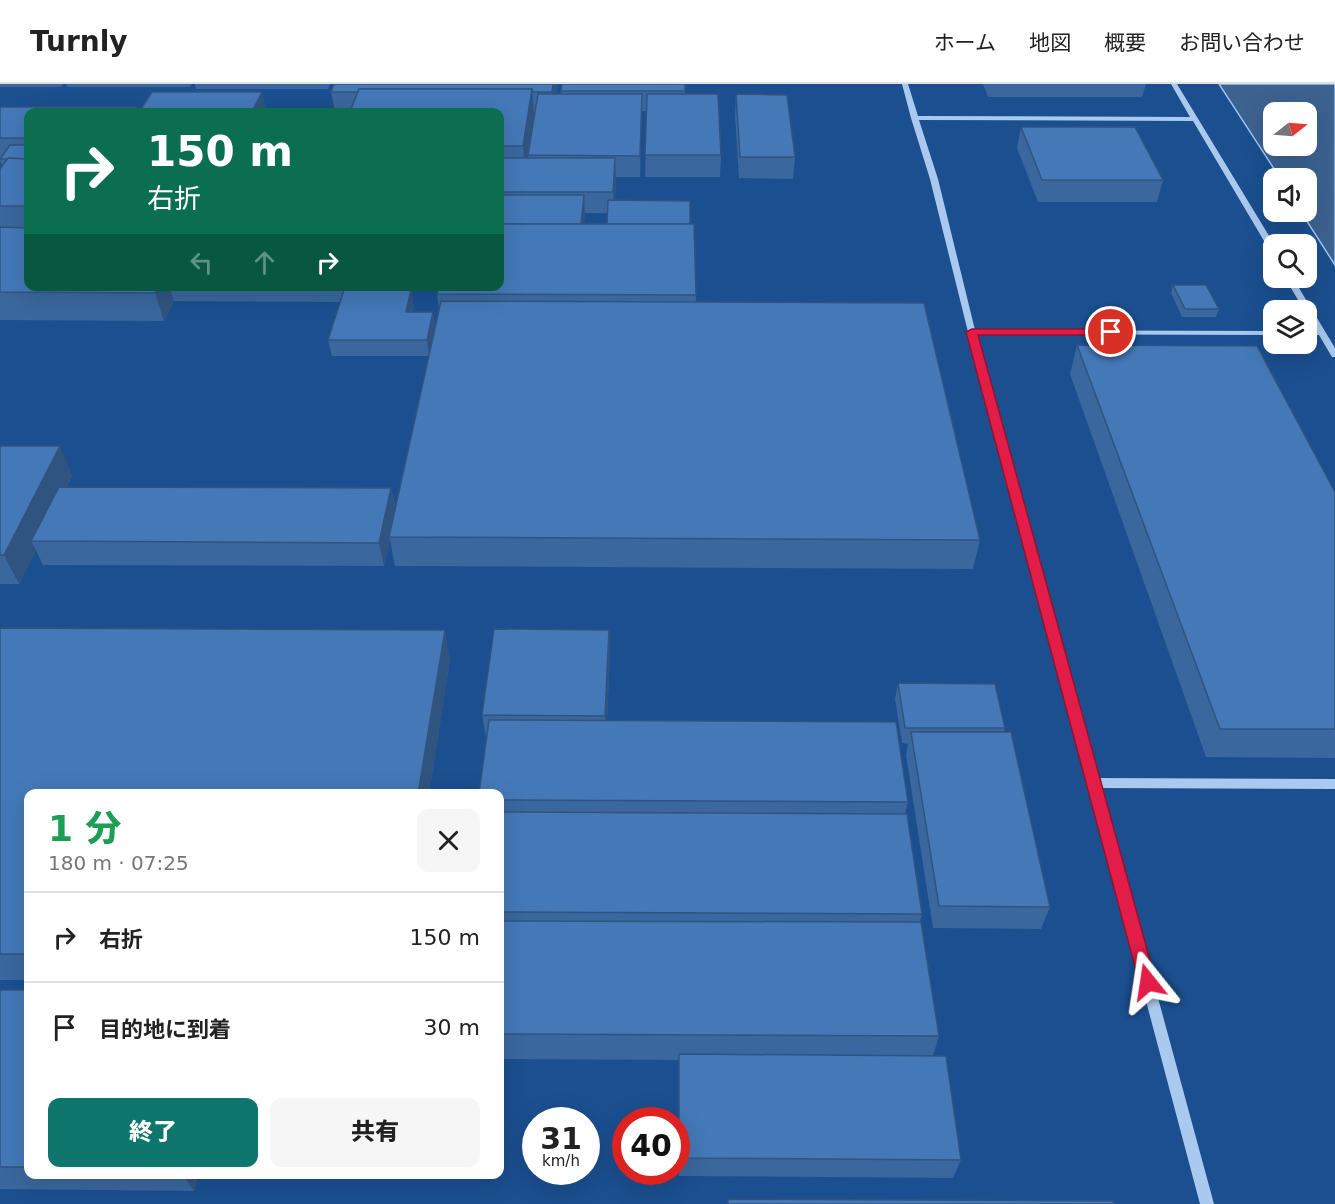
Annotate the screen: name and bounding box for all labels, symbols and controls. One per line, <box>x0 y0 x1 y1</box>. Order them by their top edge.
text: Turnly <box>30 25 128 58</box>
text: ホーム <box>934 31 996 55</box>
text: 地図 <box>1029 31 1071 55</box>
text: 概要 <box>1104 31 1146 55</box>
text: お問い合わせ <box>1179 31 1305 55</box>
north arrow <box>1263 102 1317 156</box>
map controls <box>1263 102 1317 354</box>
text: 150 m <box>147 127 293 176</box>
icon: right <box>48 132 126 210</box>
button: sound <box>1263 168 1317 222</box>
text: 右折 <box>147 183 201 214</box>
button: search <box>1263 234 1317 288</box>
icon: left <box>185 246 218 279</box>
icon: ahead <box>248 246 281 279</box>
icon: right <box>311 246 344 279</box>
button: layers <box>1263 300 1317 354</box>
pin <box>1085 306 1136 357</box>
icon: arrive <box>1094 315 1127 348</box>
text: 1 分 <box>48 808 122 849</box>
button: close <box>417 809 480 872</box>
text: 180 m · 07:25 <box>48 851 189 875</box>
icon: right <box>48 921 81 954</box>
text: 150 m <box>410 925 480 950</box>
text: 右折 <box>99 927 143 952</box>
position arrow <box>1116 950 1180 1014</box>
icon: arrive <box>48 1011 81 1044</box>
text: 30 m <box>424 1015 480 1040</box>
text: 目的地に到着 <box>99 1017 231 1042</box>
button: 終了 <box>48 1098 258 1167</box>
button: 共有 <box>270 1098 480 1167</box>
speed limit sign: 40 <box>612 1107 690 1185</box>
text: 31 <box>540 1121 582 1156</box>
text: km/h <box>542 1152 580 1170</box>

